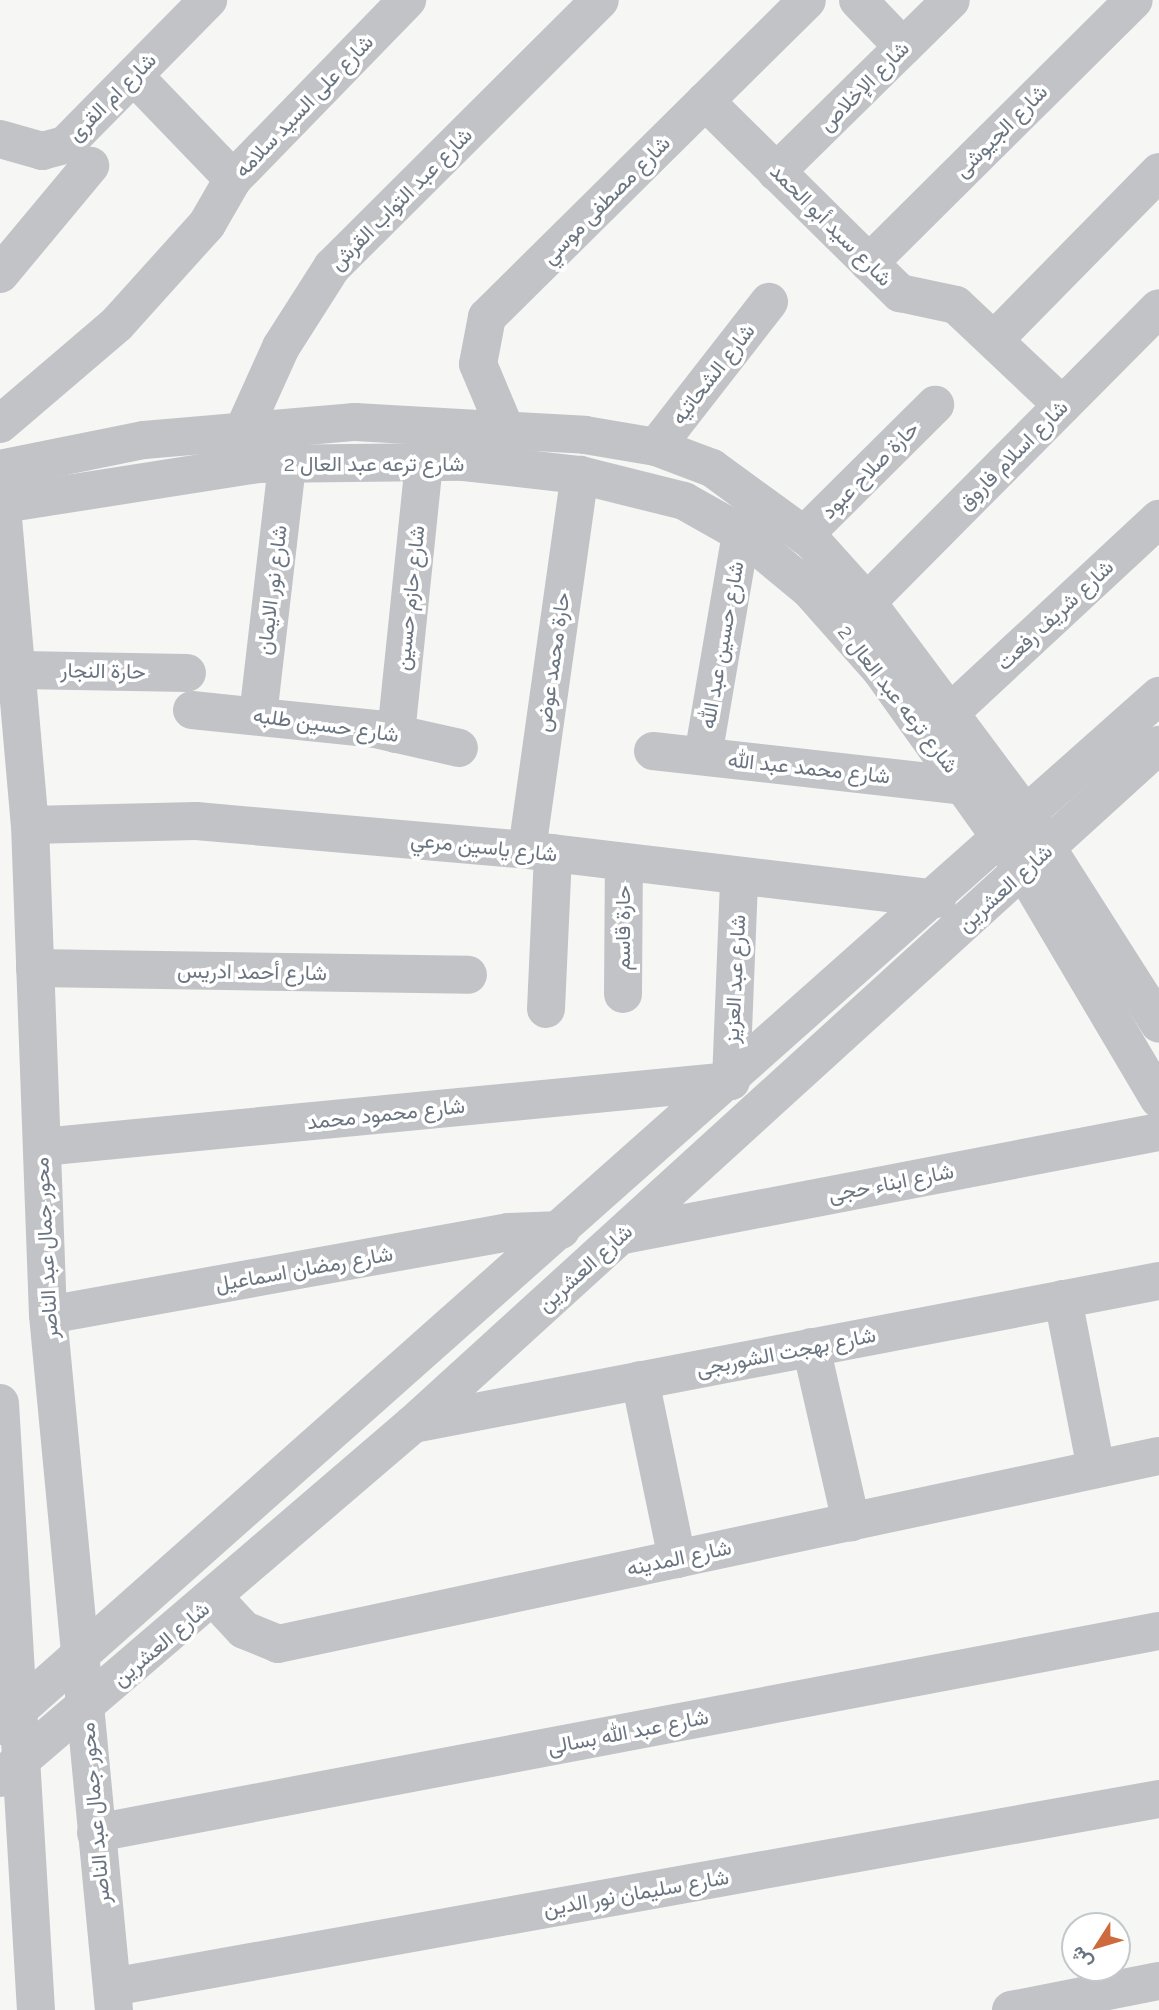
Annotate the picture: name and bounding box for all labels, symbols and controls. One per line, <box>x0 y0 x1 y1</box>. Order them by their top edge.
street label: شارع على السيد سلامه <box>230 30 378 182</box>
street label: شارع الإخلاص <box>814 36 914 136</box>
street label: شارع ام القرى <box>63 48 161 146</box>
street label: شارع الجيوشى <box>949 79 1053 183</box>
street label: شارع عبد التواب القرش <box>324 122 478 276</box>
street label: شارع مصطفى موسي <box>537 131 675 269</box>
street label: شارع سيد أبو الحمد <box>765 159 897 291</box>
street label: شارع الشحاتيه <box>666 319 760 429</box>
street label: شارع اسلام فاروق <box>953 395 1073 515</box>
street label: حارة صلاح عبود <box>816 416 924 524</box>
street label: شارع ترعه عبد العال 2 <box>284 451 464 477</box>
street label: شارع نور الايمان <box>252 524 292 656</box>
street label: شارع حازم حسين <box>390 524 430 672</box>
street label: شارع شريف رفعت <box>991 554 1119 676</box>
street label: شارع حسين عبد الله <box>695 559 749 731</box>
street label: حارة محمد عوض <box>531 591 575 733</box>
street label: شارع ترعه عبد العال 2 <box>832 620 964 778</box>
street label: حارة النجار <box>60 658 146 684</box>
street label: شارع حسين طلبه <box>252 702 400 748</box>
street label: شارع محمد عبد الله <box>727 747 891 789</box>
street label: شارع ياسين مرعي <box>409 827 559 867</box>
street label: شارع العشرين <box>952 839 1058 937</box>
street label: حارة قاسم <box>610 885 636 971</box>
street label: شارع عبد العزيز <box>719 914 751 1044</box>
street label: شارع أحمد ادريس <box>177 958 327 986</box>
street label: شارع محمود محمد <box>306 1093 466 1135</box>
street label: محور جمال عبد الناصر <box>29 1157 63 1339</box>
street label: شارع ابناء حجى <box>826 1159 956 1207</box>
street label: شارع العشرين <box>532 1219 638 1317</box>
street label: شارع رمضان اسماعيل <box>213 1241 395 1297</box>
street label: شارع بهجت الشوربجى <box>694 1322 878 1382</box>
street label: شارع المدينه <box>624 1535 734 1581</box>
street label: شارع العشرين <box>107 1596 215 1692</box>
street label: شارع عبد الله بسالى <box>545 1704 711 1760</box>
street label: محور جمال عبد الناصر <box>75 1721 115 1905</box>
street label: شارع سليمان نور الدين <box>541 1864 731 1922</box>
north arrow <box>1061 1912 1131 1982</box>
text: ش <box>1065 1943 1096 1974</box>

